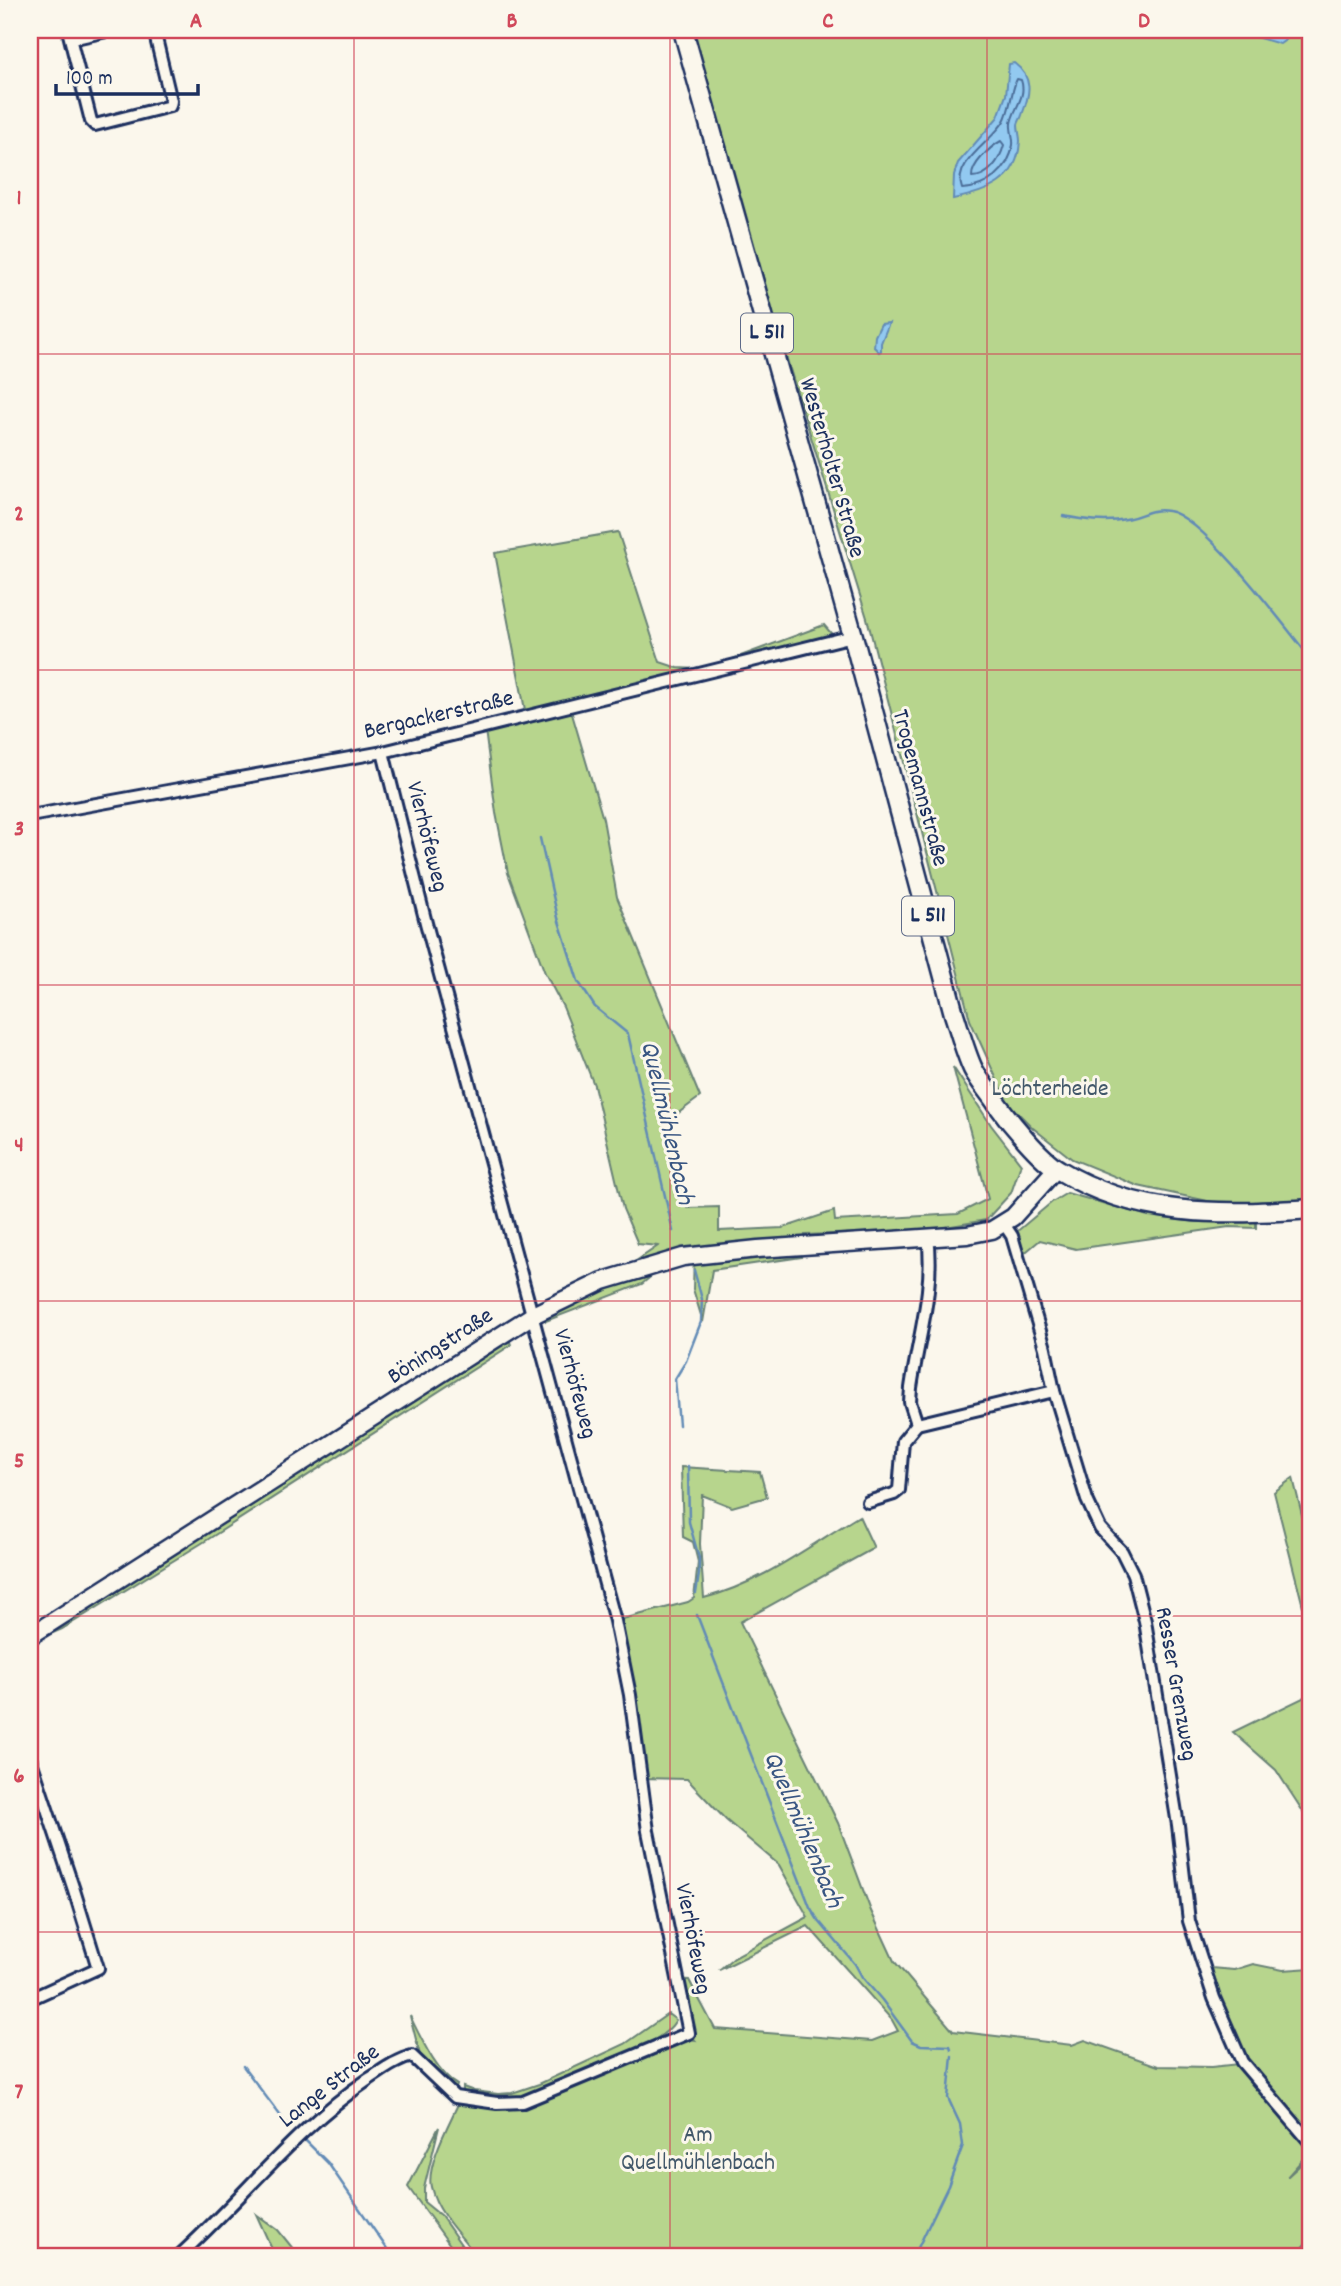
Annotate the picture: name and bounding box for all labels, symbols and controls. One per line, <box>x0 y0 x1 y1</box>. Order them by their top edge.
text: A <box>190 6 202 39</box>
text: B <box>507 6 518 39</box>
text: C <box>822 6 834 39</box>
text: D <box>1138 6 1150 39</box>
scale bar <box>56 52 198 96</box>
text: 100 m <box>66 65 113 95</box>
text: 1 <box>16 183 22 216</box>
road number: L 511 <box>741 314 793 352</box>
street label: Westerholter Straße <box>789 374 873 562</box>
text: 2 <box>14 499 24 532</box>
street label: Bergackerstraße <box>361 682 517 750</box>
street label: Trogemannstraße <box>882 706 956 870</box>
street label: Vierhöfeweg <box>396 778 456 896</box>
text: 3 <box>14 814 24 847</box>
road number: L 511 <box>902 897 954 936</box>
water label: Quellmühlenbach <box>629 1038 703 1209</box>
park label: Löchterheide <box>991 1073 1109 1107</box>
text: 4 <box>14 1130 24 1163</box>
street label: Böningstraße <box>381 1300 501 1394</box>
street label: Vierhöfeweg <box>543 1325 605 1443</box>
text: 5 <box>14 1446 24 1479</box>
street label: Resser Grenzweg <box>1145 1604 1205 1764</box>
water label: Quellmühlenbach <box>752 1746 852 1915</box>
text: 6 <box>13 1761 25 1794</box>
street label: Vierhöfeweg <box>665 1880 719 1998</box>
street label: Lange Straße <box>272 2037 388 2137</box>
text: 7 <box>15 2077 24 2110</box>
park label: Am Quellmühlenbach <box>621 2119 775 2181</box>

